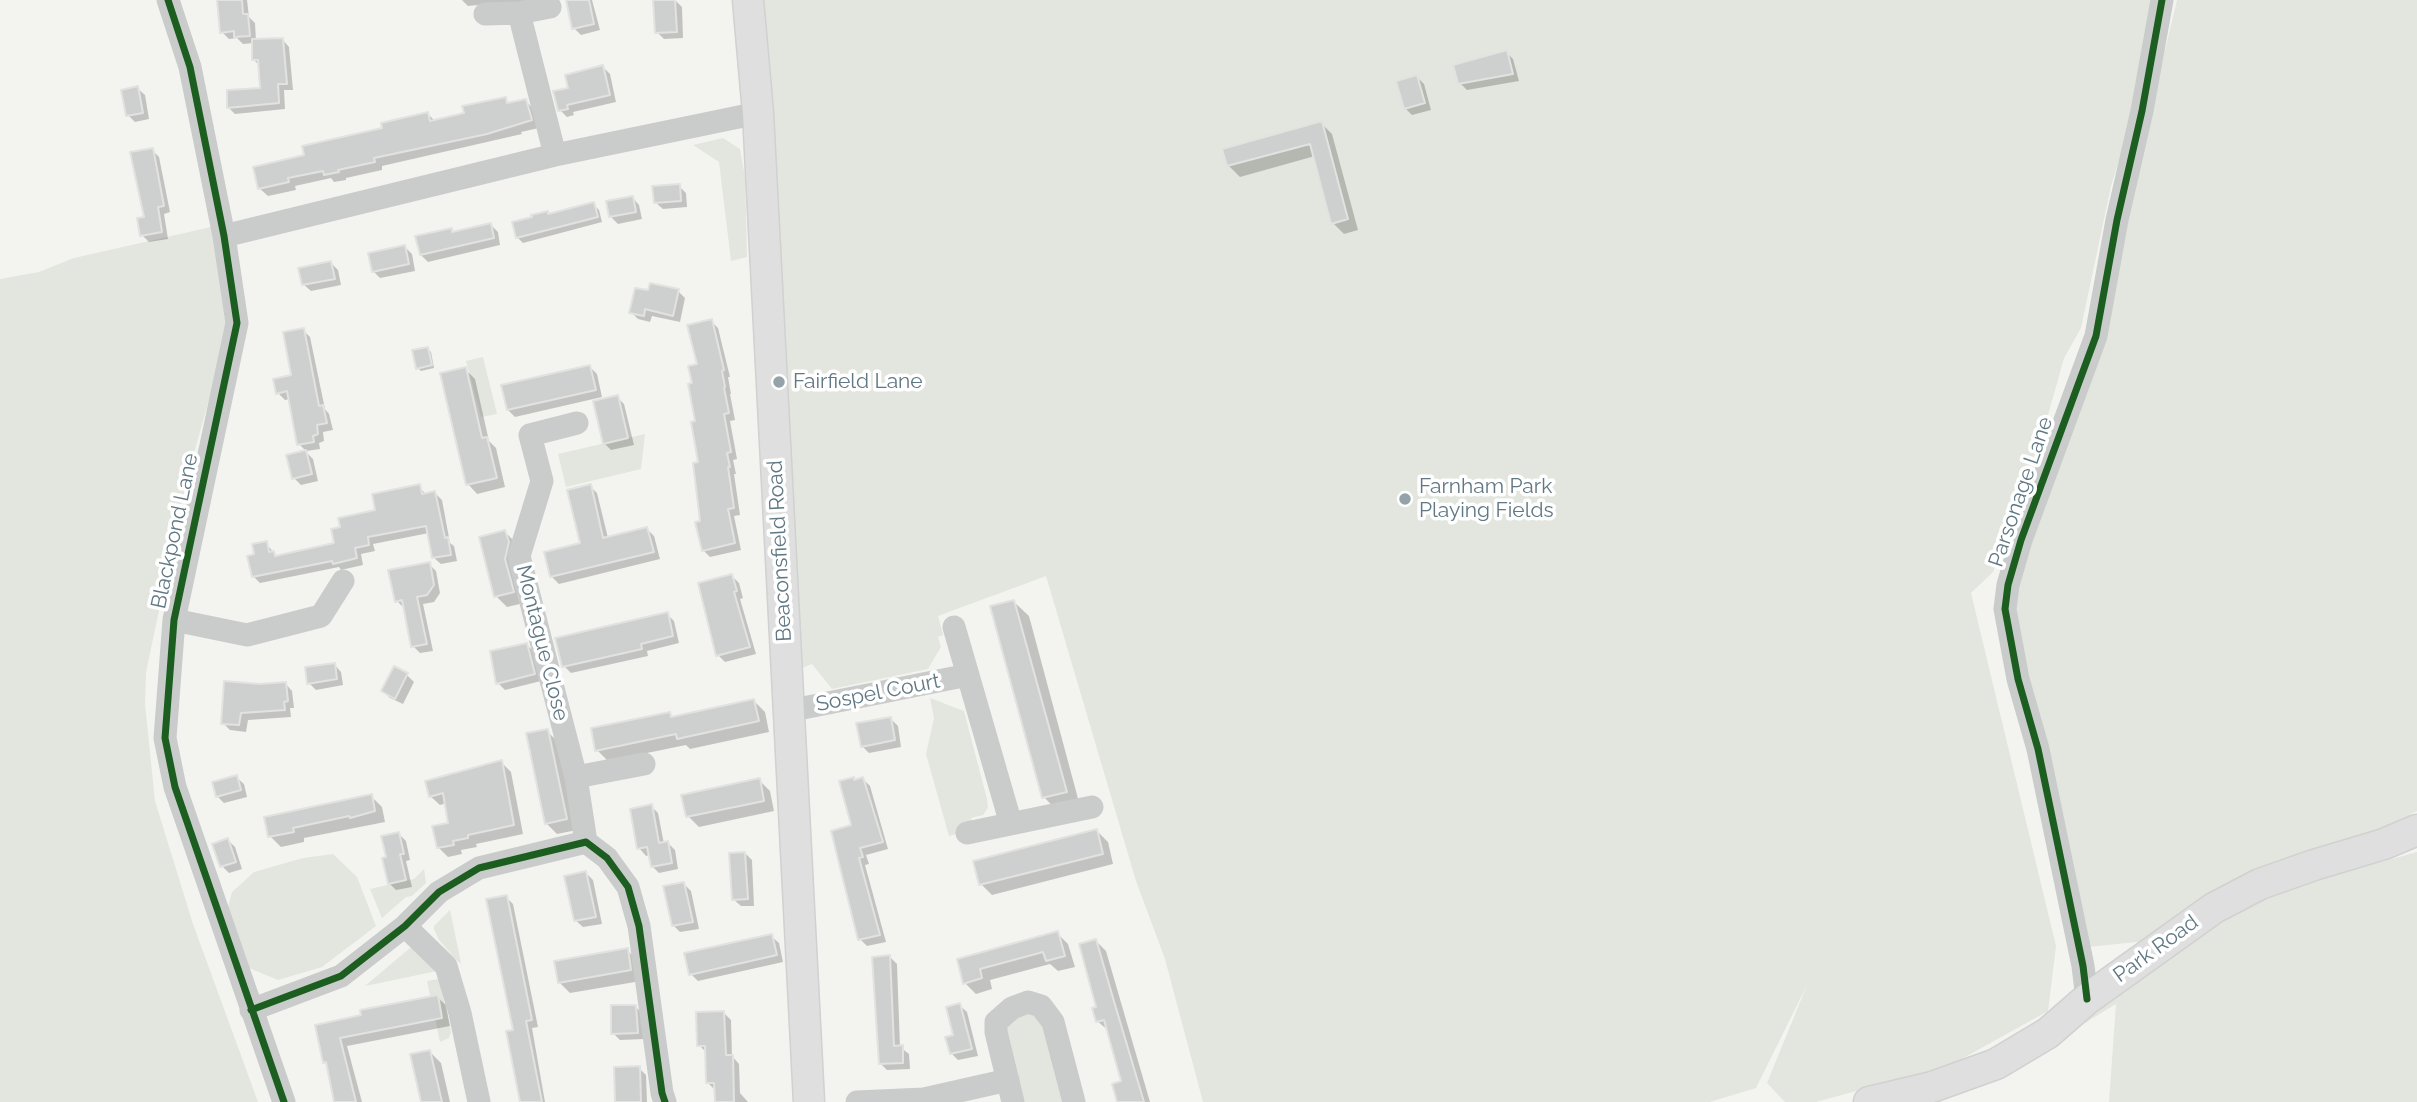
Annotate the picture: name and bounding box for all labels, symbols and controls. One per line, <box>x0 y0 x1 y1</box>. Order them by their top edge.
place label: Fairfield Lane <box>793 369 923 395</box>
marker: Fairfield Lane <box>771 374 787 390</box>
street label: Parsonage Lane <box>1984 414 2058 570</box>
street label: Blackpond Lane <box>146 451 204 611</box>
street label: Beaconsfield Road <box>763 460 797 642</box>
place label: Farnham Park Playing Fields <box>1419 474 1554 524</box>
marker: Farnham Park Playing Fields <box>1397 491 1413 507</box>
street label: Montague Close <box>510 563 574 723</box>
street label: Sospel Court <box>814 669 942 717</box>
street label: Park Road <box>2109 910 2203 988</box>

